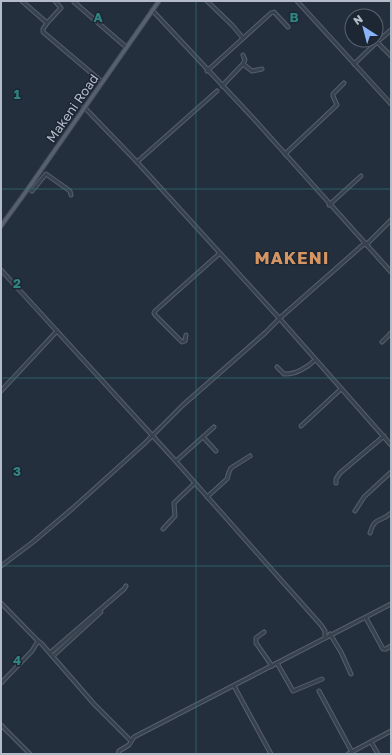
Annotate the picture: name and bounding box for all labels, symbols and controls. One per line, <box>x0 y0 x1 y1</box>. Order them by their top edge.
north arrow <box>344 8 384 48</box>
text: A <box>93 9 103 25</box>
text: B <box>289 9 299 25</box>
text: N <box>351 12 365 27</box>
street label: Makeni Road <box>43 71 101 145</box>
text: 1 <box>14 86 21 102</box>
district label: MAKENI <box>255 247 329 268</box>
text: 2 <box>13 275 21 291</box>
text: 3 <box>13 463 21 479</box>
text: 4 <box>13 652 21 668</box>

